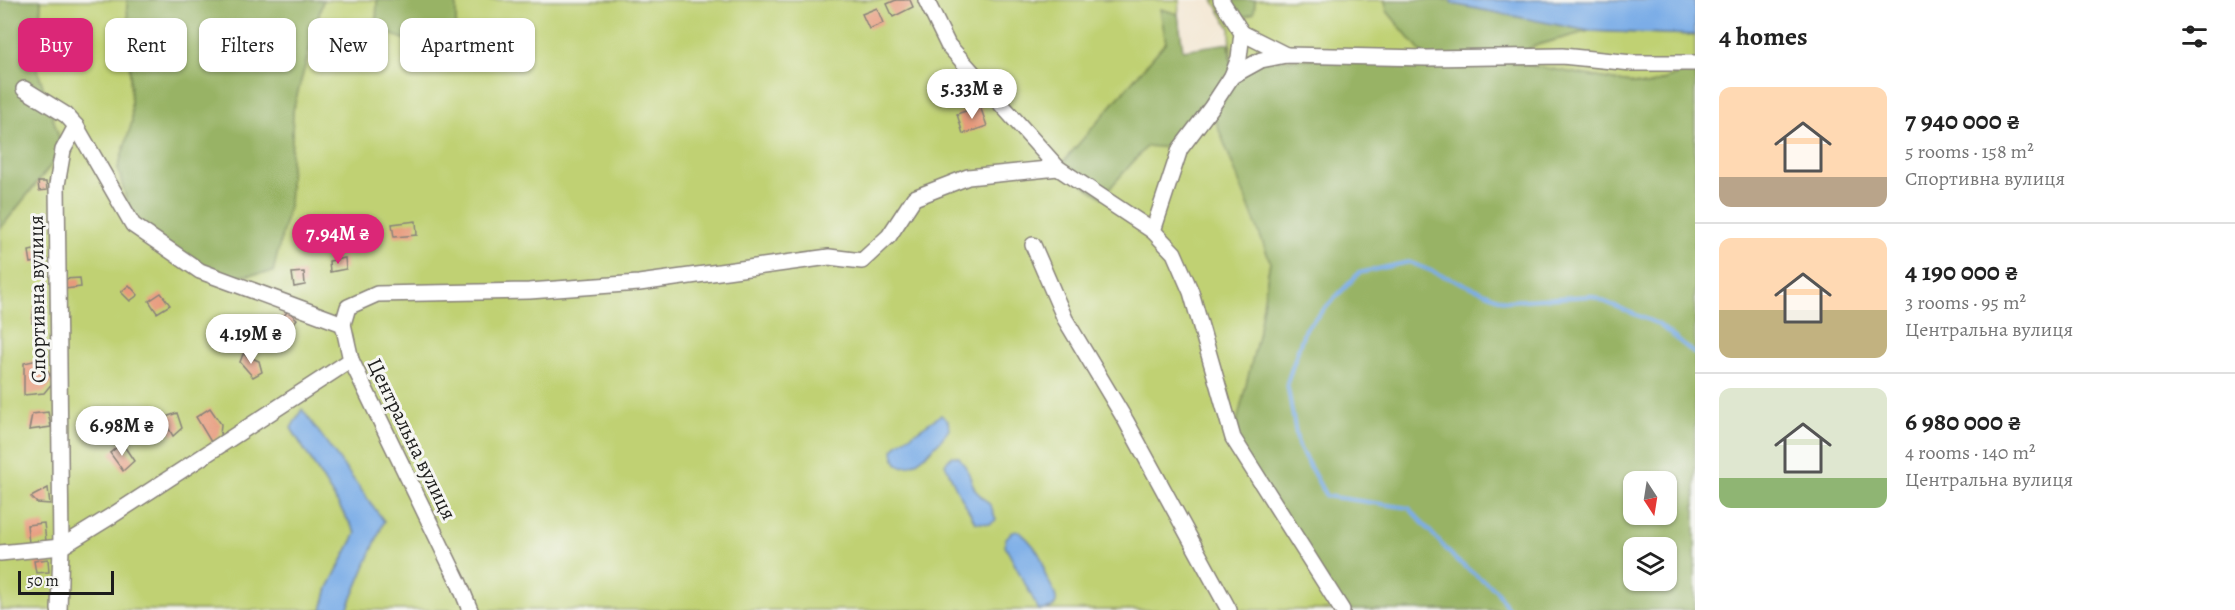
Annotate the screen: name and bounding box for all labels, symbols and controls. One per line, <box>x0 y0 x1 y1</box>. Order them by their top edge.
chip: Buy <box>18 18 93 72</box>
chip: Rent <box>105 18 187 72</box>
chip: Filters <box>199 18 296 72</box>
chip: New <box>308 18 388 72</box>
chip: Apartment <box>400 18 535 72</box>
text: 4 homes <box>1719 19 1808 54</box>
icon: filters <box>2178 20 2211 53</box>
pin: 5.33M ₴ <box>917 69 1027 120</box>
text: 5.33M ₴ <box>941 75 1003 102</box>
text: 7 940 000 ₴ <box>1905 103 2020 138</box>
icon: home <box>1767 111 1839 183</box>
text: 5 rooms · 158 m² <box>1905 138 2034 165</box>
text: Спортивна вулиця <box>1905 165 2065 192</box>
pin: 7.94M ₴ <box>283 214 393 265</box>
street label: Спортивна вулиця <box>22 215 52 383</box>
text: 7.94M ₴ <box>306 220 370 247</box>
text: 4 190 000 ₴ <box>1905 254 2018 289</box>
icon: home <box>1767 262 1839 334</box>
text: 3 rooms · 95 m² <box>1905 289 2026 316</box>
pin: 4.19M ₴ <box>196 314 306 365</box>
text: Центральна вулиця <box>1905 316 2073 343</box>
text: 4.19M ₴ <box>220 320 282 347</box>
street label: Центральна вулиця <box>361 354 463 524</box>
text: 6 980 000 ₴ <box>1905 404 2022 439</box>
pin: 6.98M ₴ <box>67 406 177 457</box>
text: 6.98M ₴ <box>90 412 154 439</box>
icon: home <box>1767 412 1839 484</box>
text: 4 rooms · 140 m² <box>1905 439 2036 466</box>
text: Центральна вулиця <box>1905 466 2073 493</box>
north arrow <box>1623 471 1677 525</box>
map controls <box>1623 471 1677 591</box>
button: layers <box>1623 537 1677 591</box>
scale bar <box>18 568 114 596</box>
text: 50 m <box>27 570 59 592</box>

